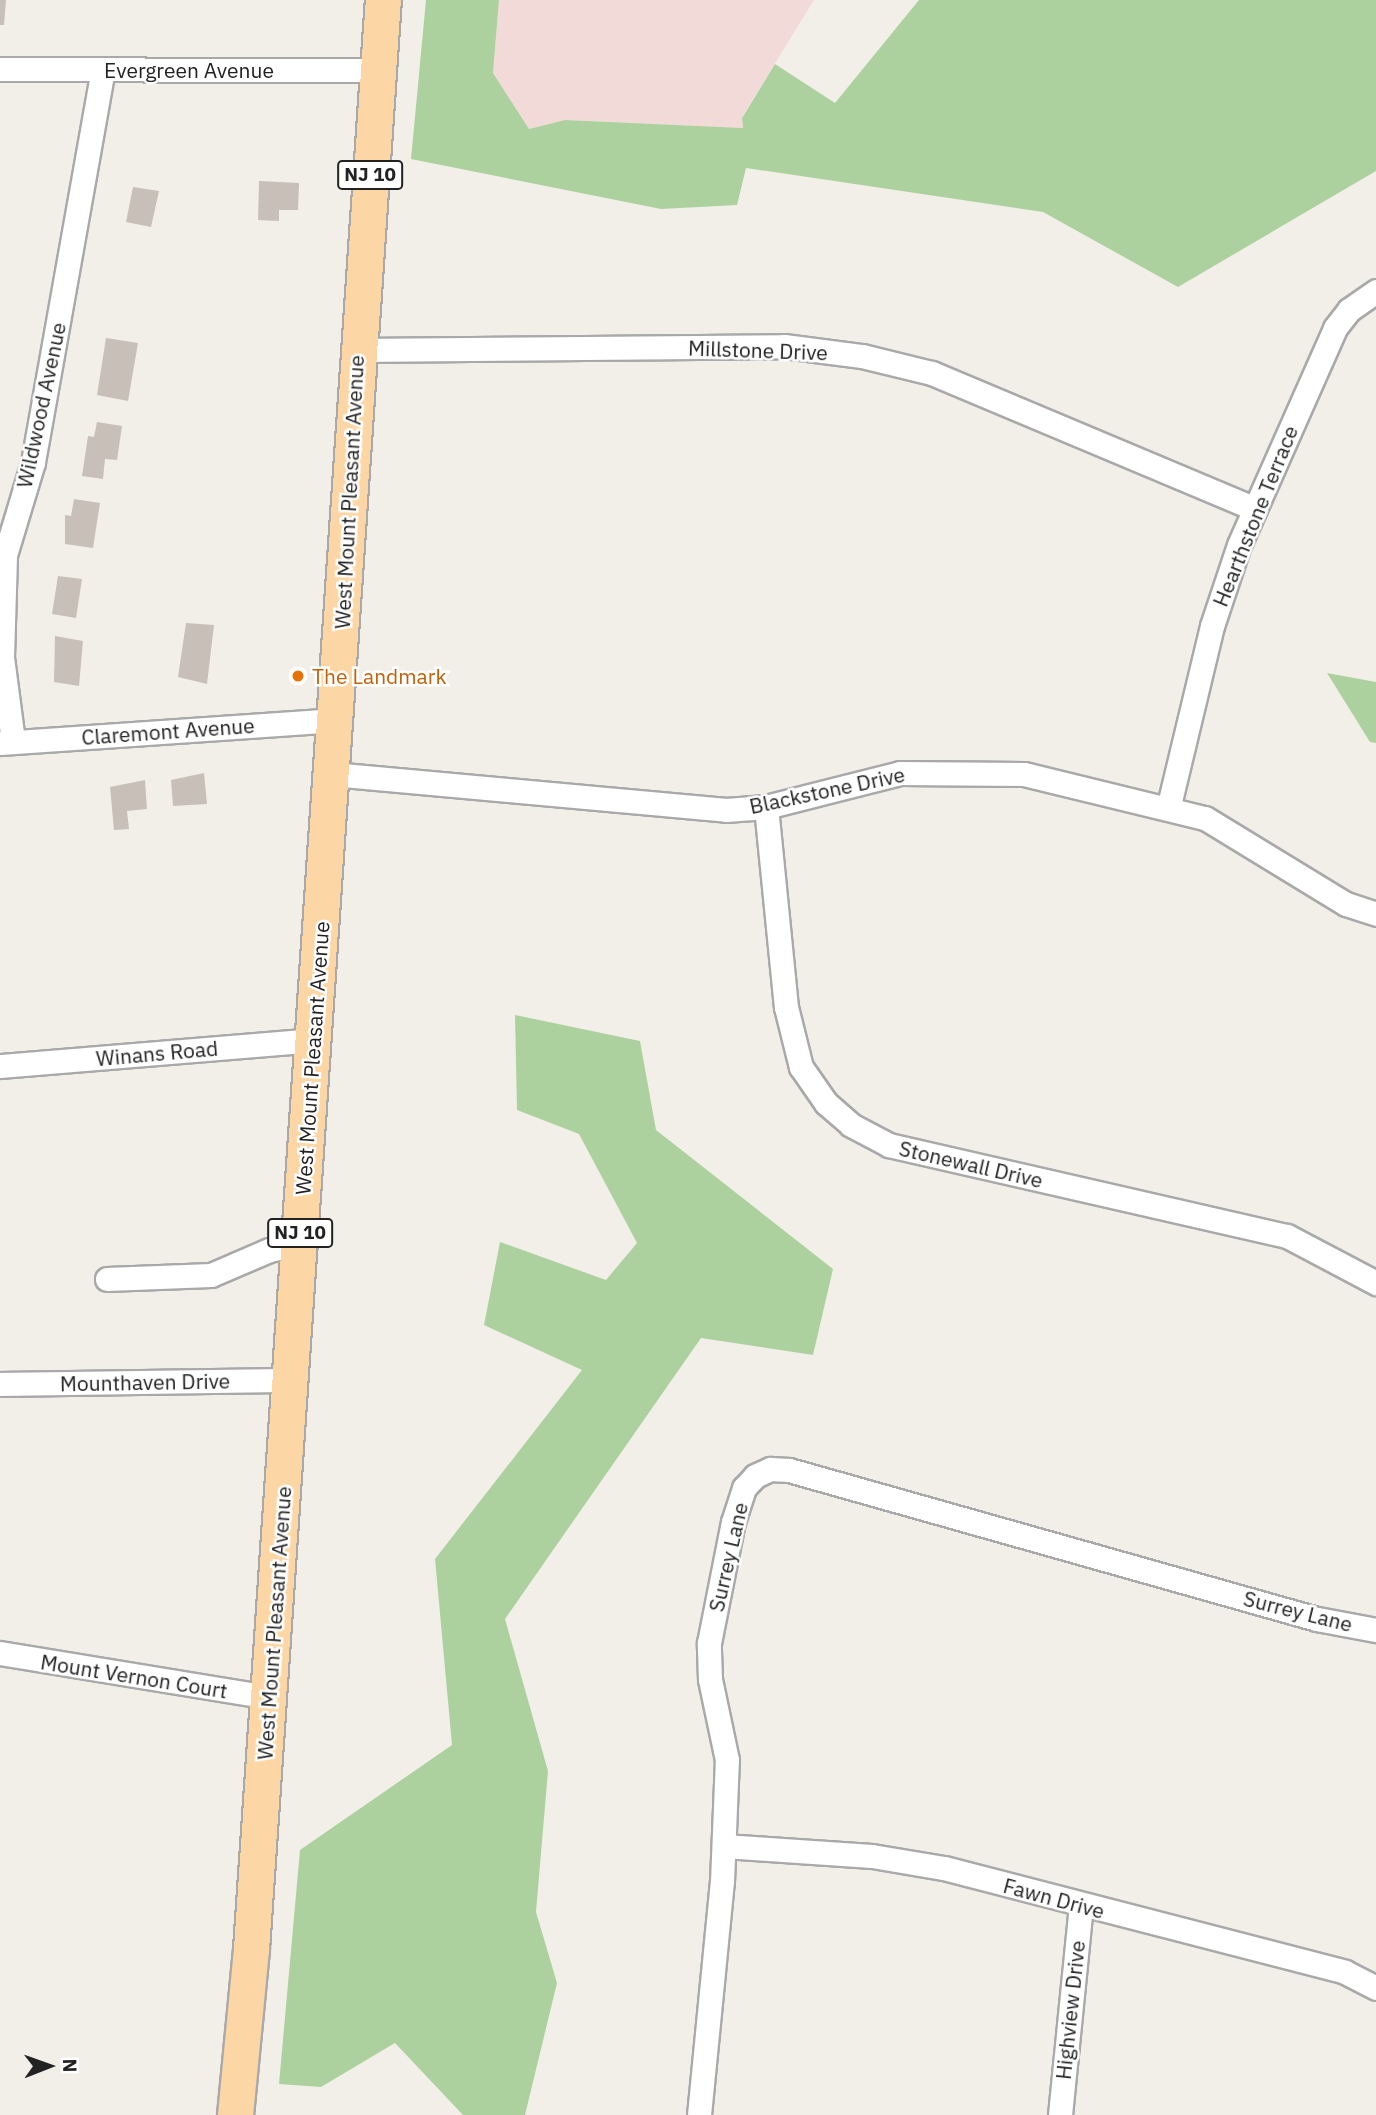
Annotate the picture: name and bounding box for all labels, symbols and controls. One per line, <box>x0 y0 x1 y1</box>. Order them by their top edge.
street label: Evergreen Avenue <box>104 57 274 83</box>
road number: NJ 10 <box>337 160 403 190</box>
street label: Wildwood Avenue <box>11 320 71 490</box>
street label: Millstone Drive <box>688 335 828 365</box>
street label: West Mount Pleasant Avenue <box>329 354 369 630</box>
street label: Hearthstone Terrace <box>1207 422 1303 610</box>
place label: The Landmark <box>312 663 447 689</box>
marker: The Landmark <box>290 668 306 684</box>
street label: Claremont Avenue <box>81 712 255 750</box>
street label: Blackstone Drive <box>747 761 907 819</box>
street label: West Mount Pleasant Avenue <box>290 920 334 1196</box>
street label: Winans Road <box>95 1035 219 1071</box>
street label: Stonewall Drive <box>897 1135 1045 1193</box>
road number: NJ 10 <box>267 1218 333 1248</box>
street label: Mounthaven Drive <box>60 1368 230 1396</box>
street label: West Mount Pleasant Avenue <box>252 1485 296 1761</box>
street label: Surrey Lane <box>703 1500 753 1614</box>
street label: Surrey Lane <box>1241 1585 1355 1637</box>
street label: Mount Vernon Court <box>39 1649 229 1703</box>
street label: Fawn Drive <box>1001 1872 1107 1924</box>
street label: Highview Drive <box>1050 1939 1090 2081</box>
north arrow <box>14 2031 84 2101</box>
text: N <box>58 2059 82 2073</box>

